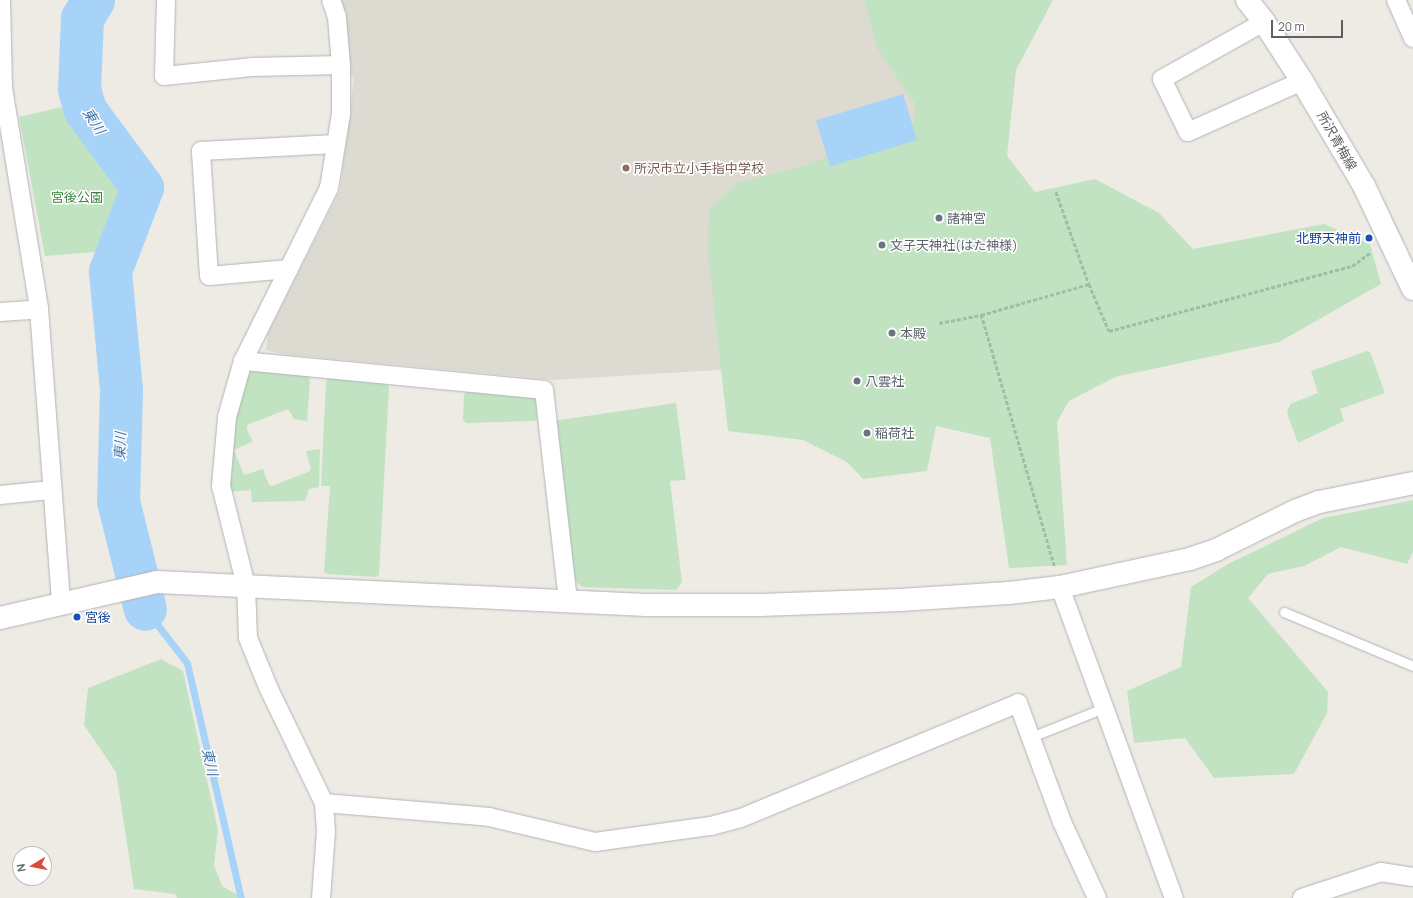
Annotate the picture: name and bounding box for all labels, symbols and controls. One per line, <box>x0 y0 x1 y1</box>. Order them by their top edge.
scale bar <box>1273 12 1345 38</box>
text: 20 m <box>1278 18 1305 35</box>
water label: 東川 <box>79 105 109 137</box>
street label: 所沢青梅線 <box>1314 109 1360 173</box>
place label: 所沢市立小手指中学校 <box>634 160 764 176</box>
marker: 所沢市立小手指中学校 <box>621 163 631 173</box>
park label: 宮後公園 <box>51 189 103 205</box>
place label: 諸神宮 <box>947 210 986 226</box>
marker: 諸神宮 <box>934 213 944 223</box>
place label: 北野天神前 <box>1296 230 1361 246</box>
marker: 北野天神前 <box>1364 233 1374 243</box>
place label: 文子天神社(はた神様) <box>890 237 1018 253</box>
marker: 文子天神社(はた神様) <box>877 240 887 250</box>
place label: 本殿 <box>900 325 926 341</box>
marker: 本殿 <box>887 328 897 338</box>
place label: 八雲社 <box>865 373 904 389</box>
marker: 八雲社 <box>852 376 862 386</box>
place label: 稲荷社 <box>875 425 914 441</box>
marker: 稲荷社 <box>862 428 872 438</box>
water label: 東川 <box>111 432 129 460</box>
place label: 宮後 <box>85 609 111 625</box>
marker: 宮後 <box>72 612 82 622</box>
water label: 東川 <box>199 746 221 778</box>
north arrow <box>12 846 52 886</box>
text: N <box>13 863 29 873</box>

